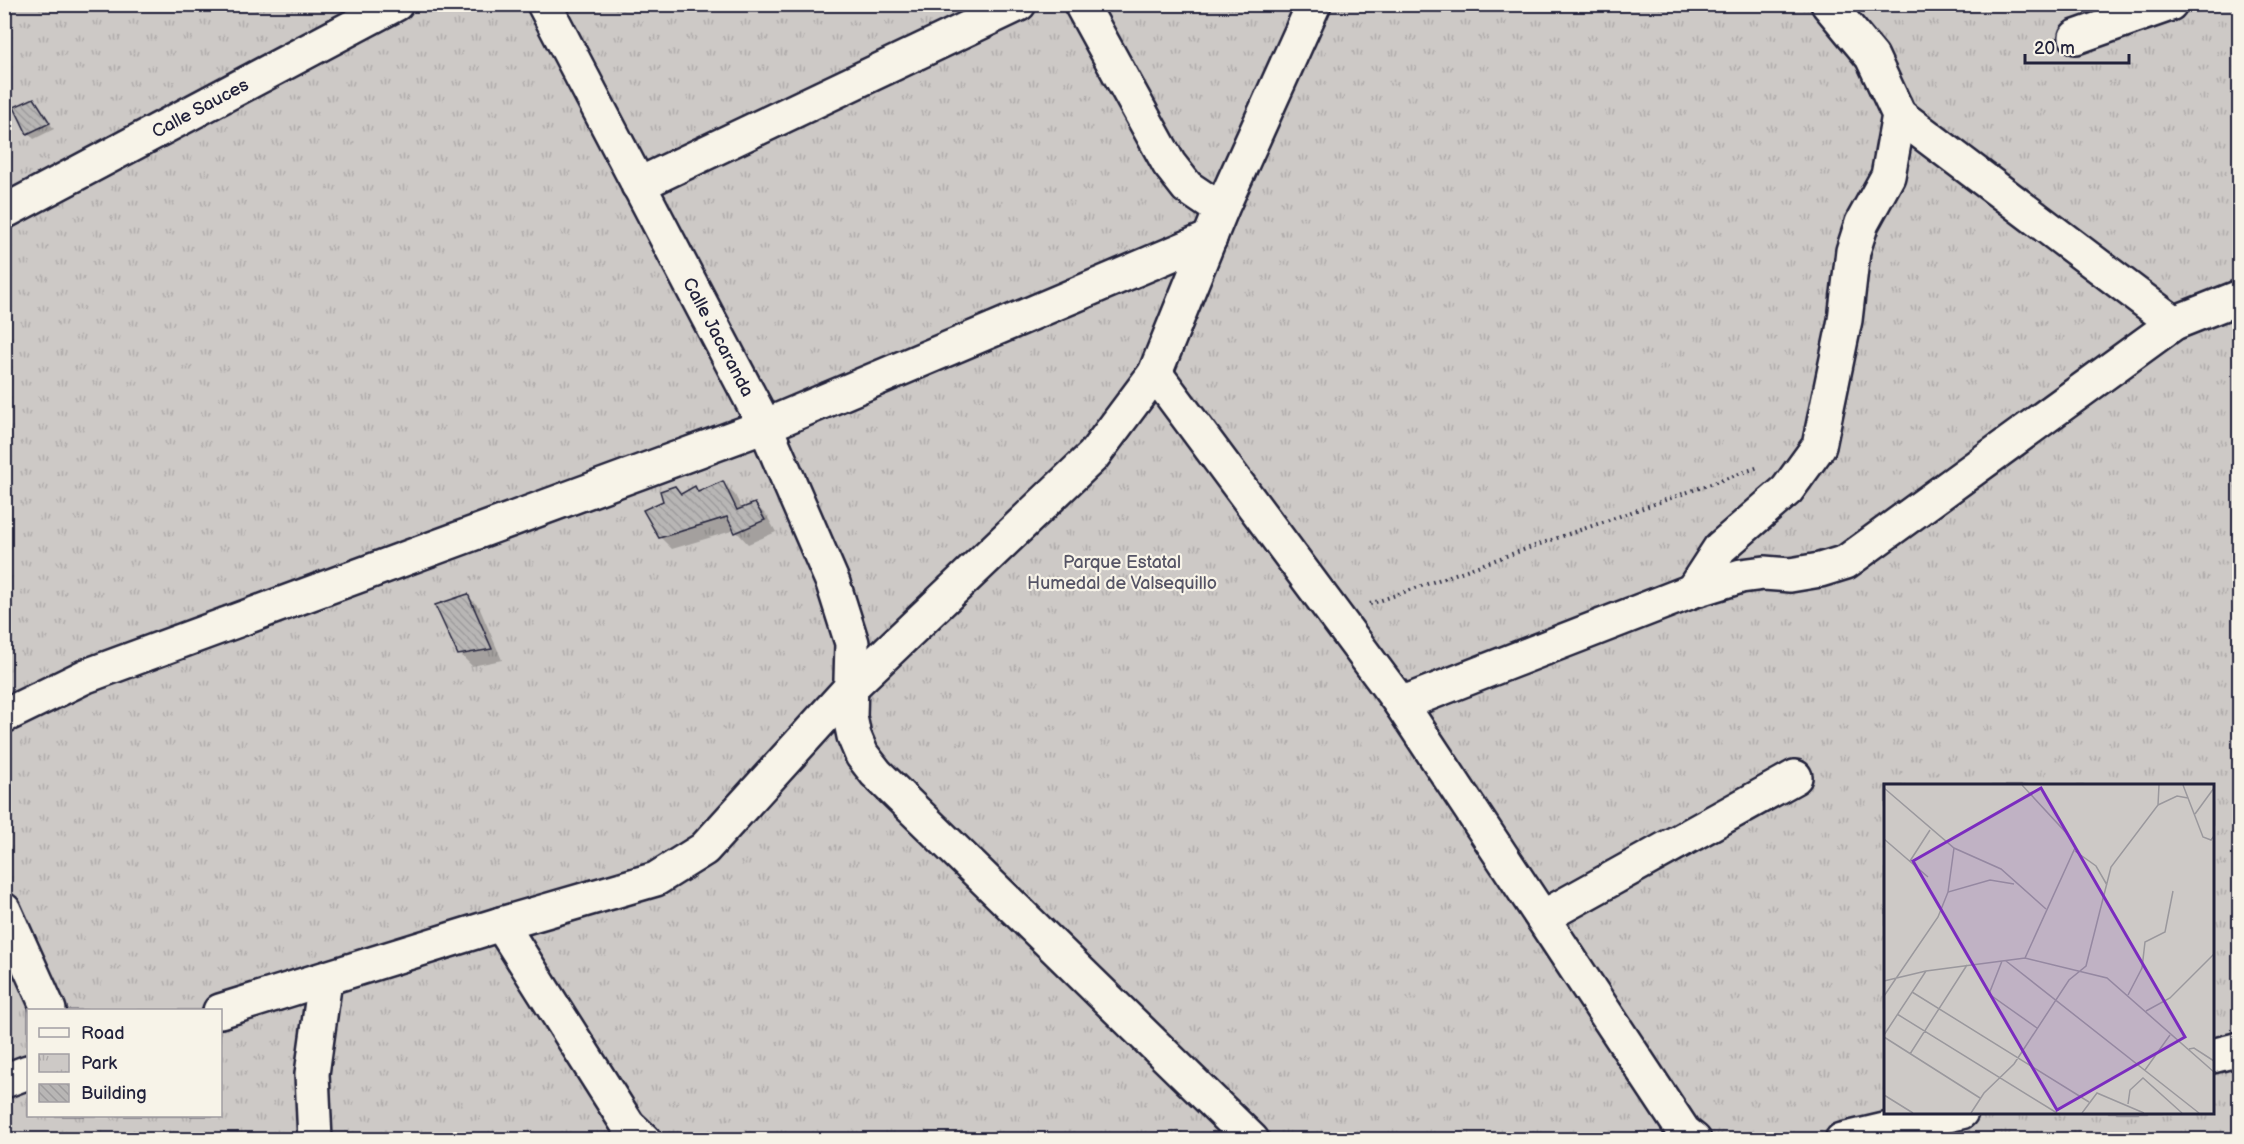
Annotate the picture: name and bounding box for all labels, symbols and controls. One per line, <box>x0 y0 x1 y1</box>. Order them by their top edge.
scale bar <box>2025 27 2128 65</box>
text: 20 m <box>2034 38 2075 59</box>
street label: Calle Sauces <box>148 74 252 143</box>
street label: Calle Jacaranda <box>678 274 758 400</box>
park label: Parque Estatal Humedal de Valsequillo <box>1027 552 1217 594</box>
inset map <box>1884 784 2214 1114</box>
legend <box>27 1009 222 1117</box>
text: Road <box>81 1023 125 1044</box>
text: Park <box>81 1053 117 1074</box>
text: Building <box>81 1083 147 1104</box>

